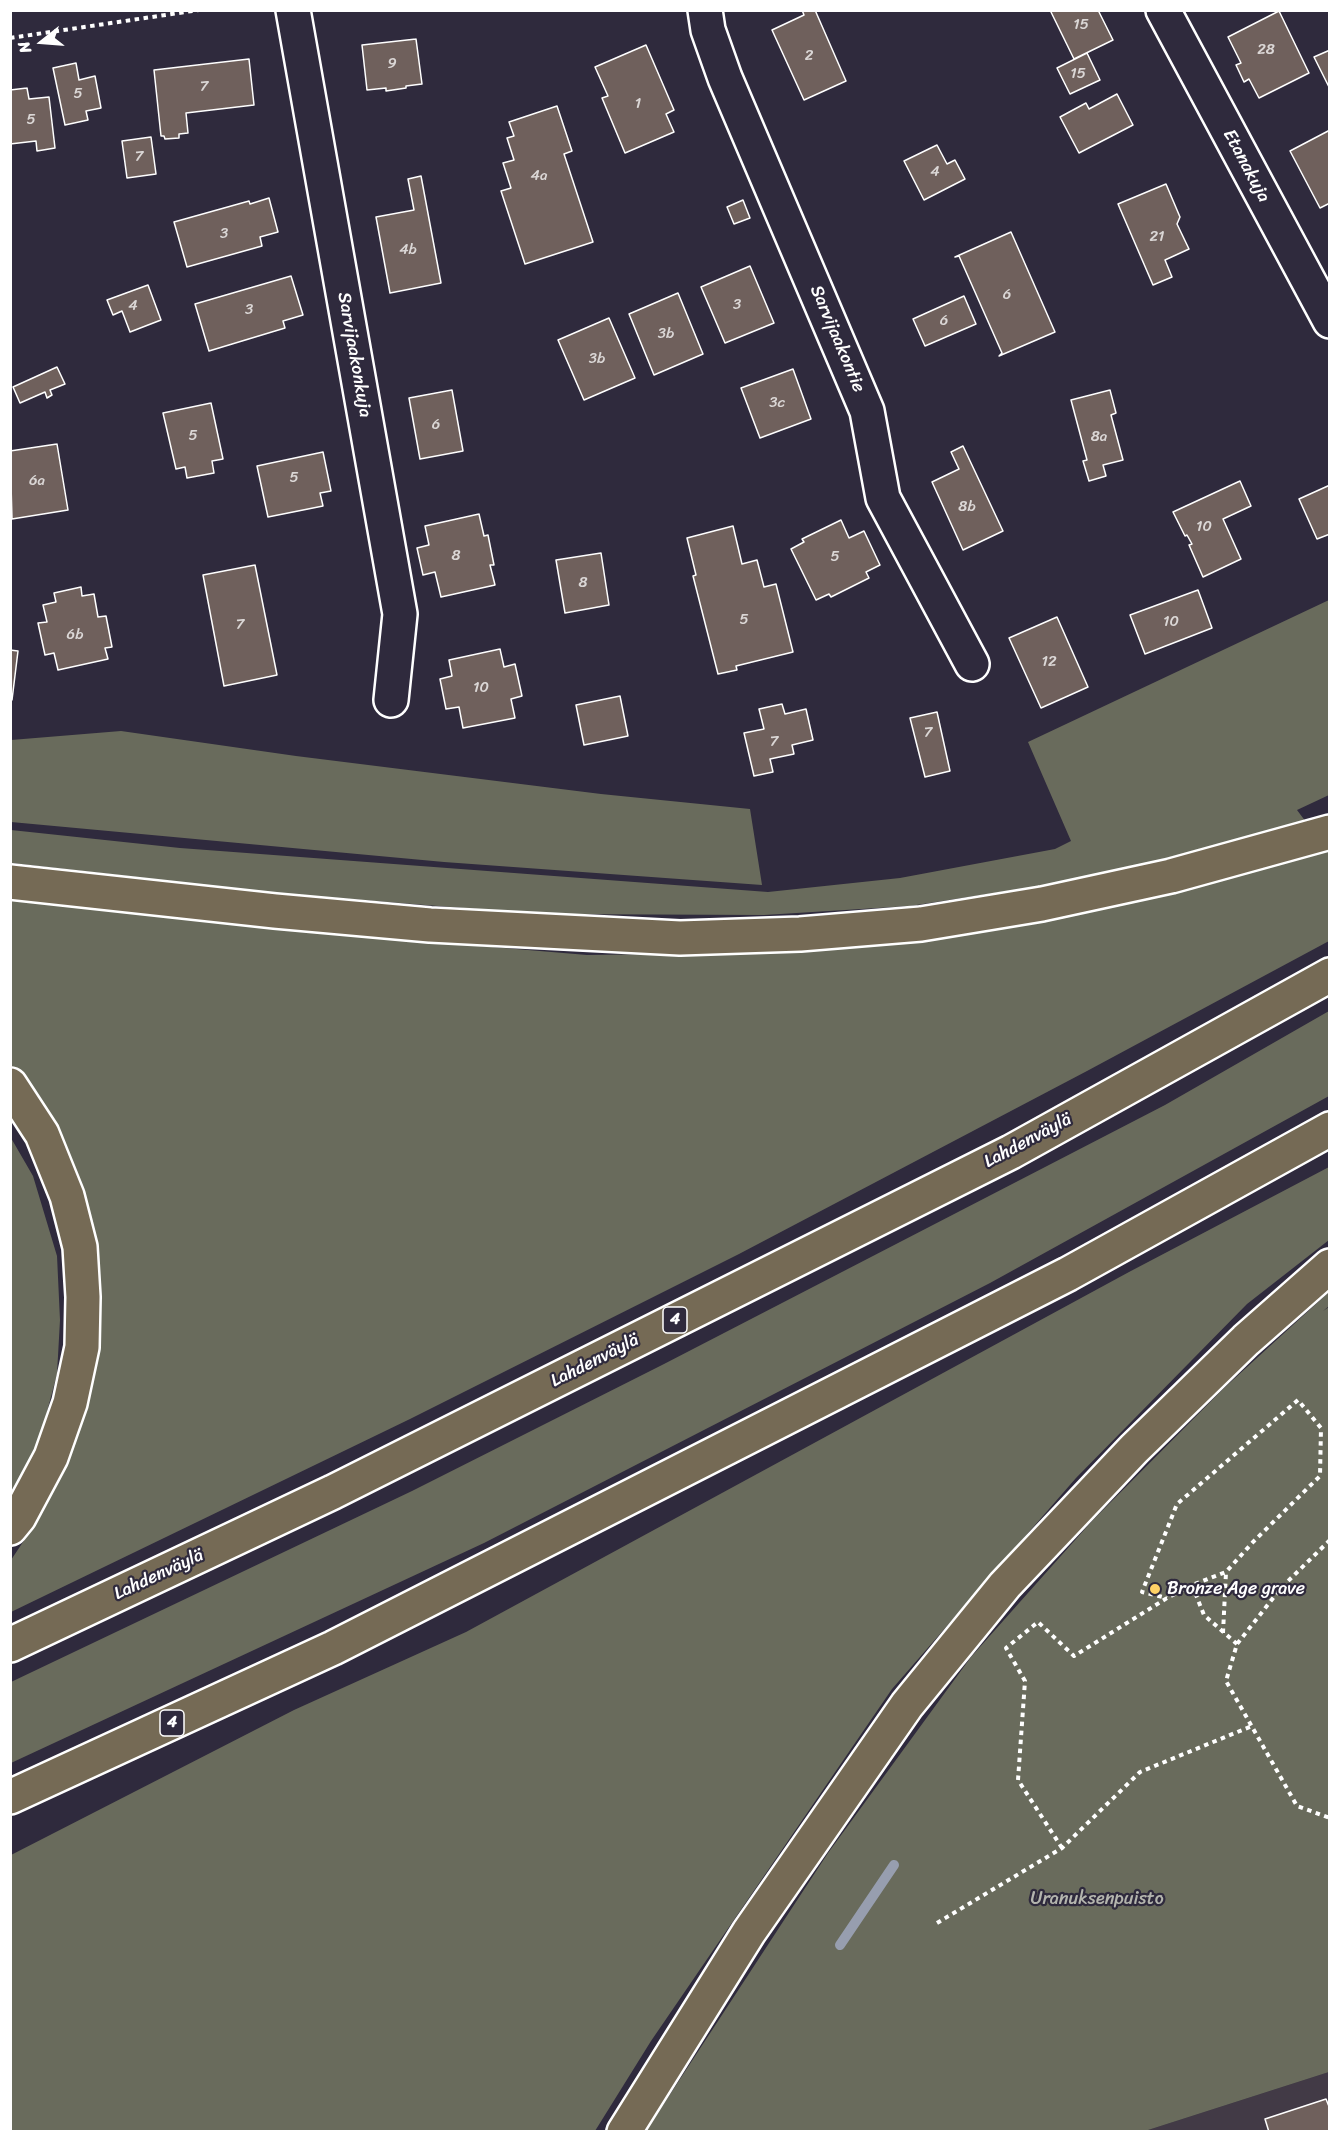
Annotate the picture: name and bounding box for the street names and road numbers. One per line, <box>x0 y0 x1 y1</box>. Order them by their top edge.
street label: Etanakuja <box>1218 126 1274 206</box>
street label: Sarvijaakontie <box>805 282 869 396</box>
street label: Sarvijaakonkuja <box>332 291 376 419</box>
street label: Lahdenväylä <box>980 1109 1076 1173</box>
road number: 4 <box>663 1307 687 1333</box>
street label: Lahdenväylä <box>547 1330 643 1392</box>
street label: Lahdenväylä <box>111 1545 207 1605</box>
road number: 4 <box>160 1710 184 1736</box>

